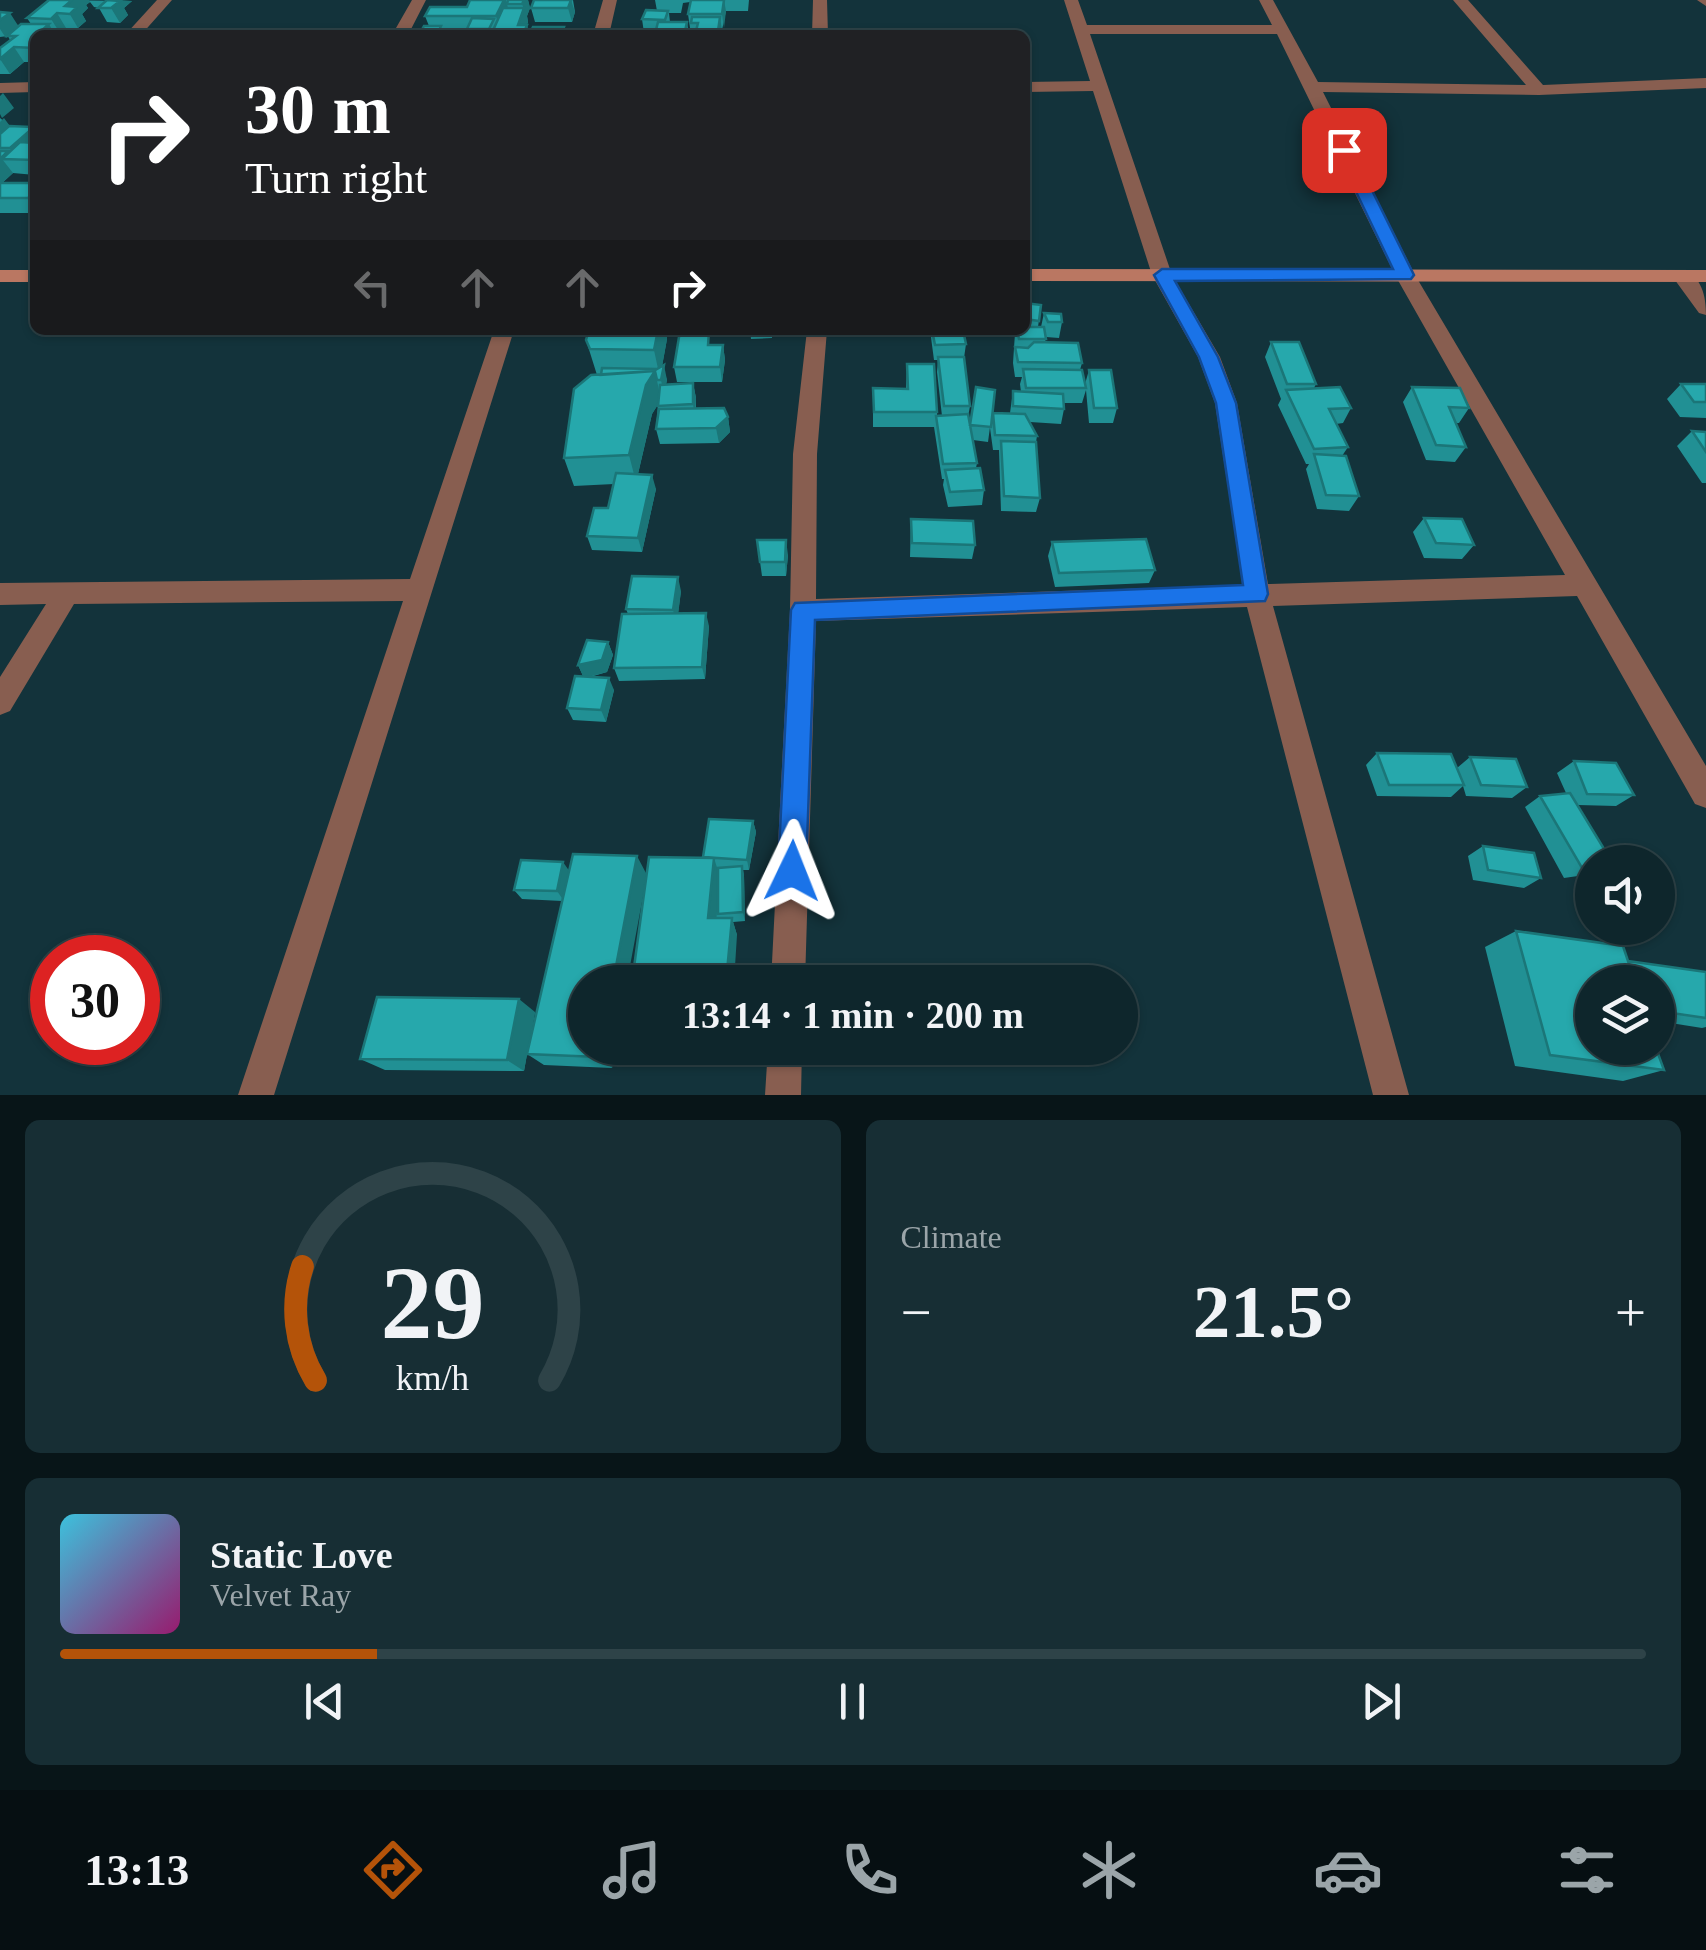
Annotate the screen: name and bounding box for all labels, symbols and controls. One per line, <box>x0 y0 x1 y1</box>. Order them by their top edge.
icon: right <box>80 70 210 200</box>
text: 30 m <box>245 71 391 148</box>
pin <box>1302 108 1387 193</box>
icon: arrive <box>1317 123 1372 178</box>
text: Turn right <box>245 153 427 203</box>
icon: left <box>345 260 400 315</box>
icon: ahead <box>450 260 505 315</box>
icon: ahead <box>555 260 610 315</box>
icon: right <box>660 260 715 315</box>
position arrow <box>740 819 844 923</box>
map controls <box>1575 845 1675 1065</box>
button: sound <box>1575 845 1675 945</box>
speed limit sign: 30 <box>30 935 160 1065</box>
button: layers <box>1575 965 1675 1065</box>
text: 13:14 · 1 min · 200 m <box>682 994 1024 1036</box>
text: Climate <box>901 1219 1002 1255</box>
text: 29 <box>381 1245 485 1360</box>
text: 21.5° <box>1193 1270 1354 1353</box>
text: − <box>901 1282 932 1343</box>
text: + <box>1615 1282 1646 1343</box>
text: km/h <box>396 1358 470 1398</box>
text: Static Love <box>210 1534 393 1576</box>
text: Velvet Ray <box>210 1577 351 1613</box>
icon: previous <box>297 1674 352 1729</box>
icon: pause <box>825 1674 880 1729</box>
icon: next <box>1354 1674 1409 1729</box>
icon: directions <box>358 1835 428 1905</box>
icon: music <box>597 1835 667 1905</box>
icon: phone <box>835 1835 905 1905</box>
icon: climate <box>1074 1835 1144 1905</box>
icon: car <box>1313 1835 1383 1905</box>
icon: filters <box>1552 1835 1622 1905</box>
text: 13:13 <box>84 1845 189 1895</box>

